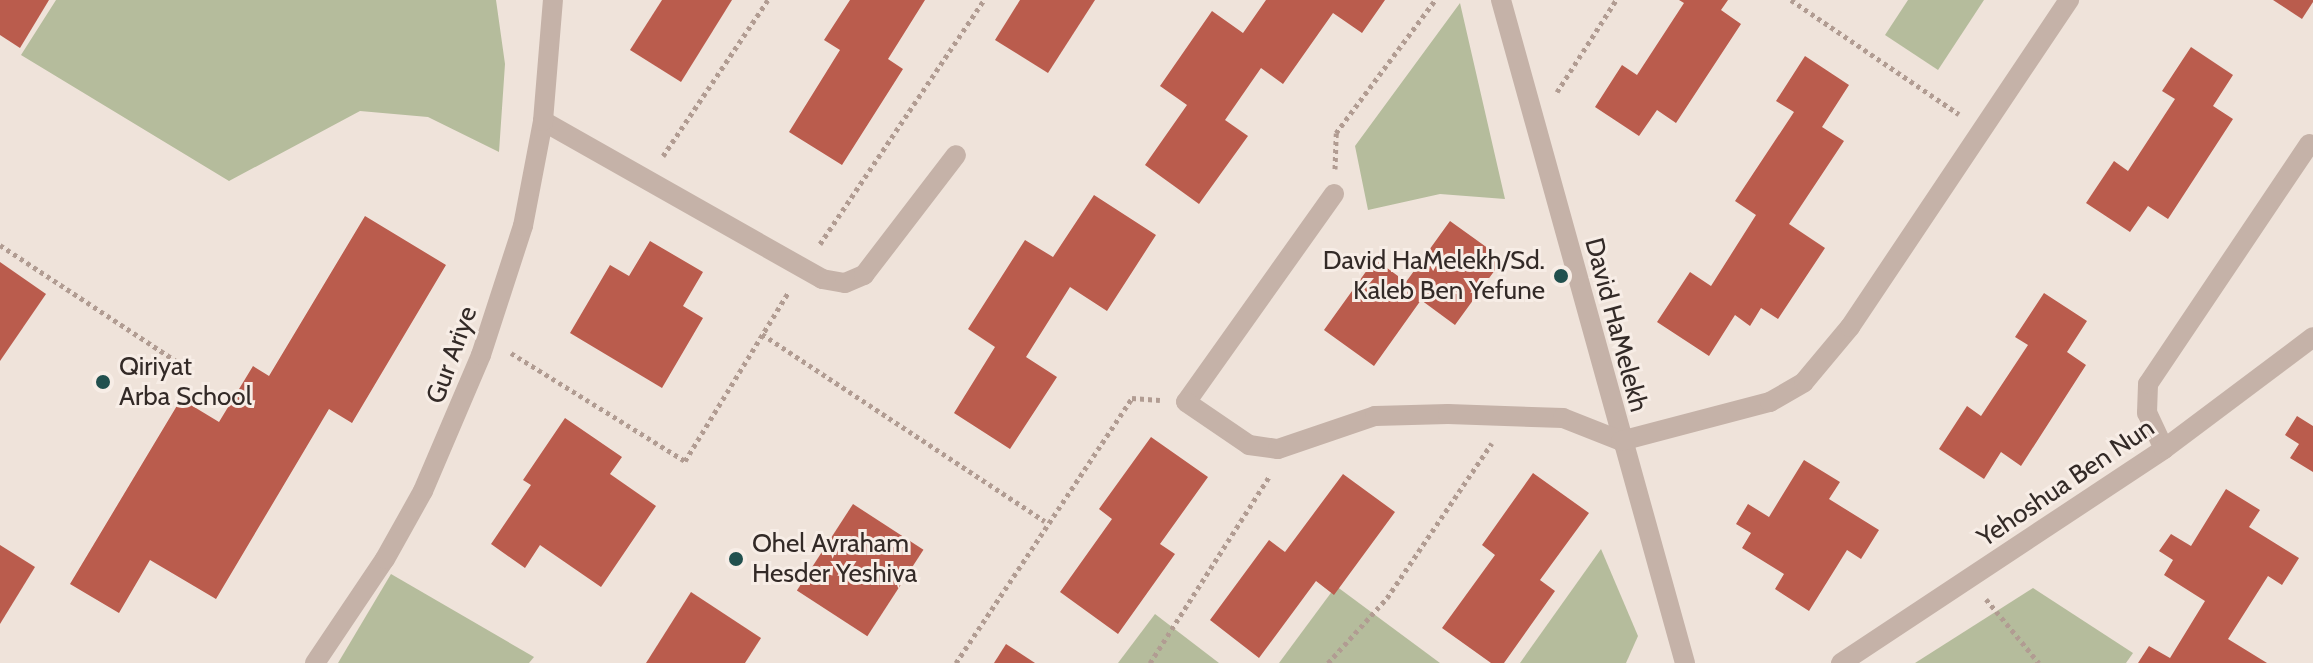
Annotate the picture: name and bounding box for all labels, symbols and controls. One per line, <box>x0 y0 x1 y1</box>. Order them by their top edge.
street label: David HaMelekh <box>1578 235 1654 415</box>
place label: David HaMelekh/Sd. Kaleb Ben Yefune <box>1323 245 1545 306</box>
marker: David HaMelekh/Sd. Kaleb Ben Yefune <box>1552 267 1570 285</box>
street label: Gur Ariye <box>420 302 484 408</box>
place label: Qiriyat Arba School <box>119 351 252 412</box>
marker: Qiriyat Arba School <box>94 373 112 391</box>
street label: Yehoshua Ben Nun <box>1972 412 2160 554</box>
place label: Ohel Avraham Hesder Yeshiva <box>752 528 917 590</box>
marker: Ohel Avraham Hesder Yeshiva <box>727 550 745 568</box>

